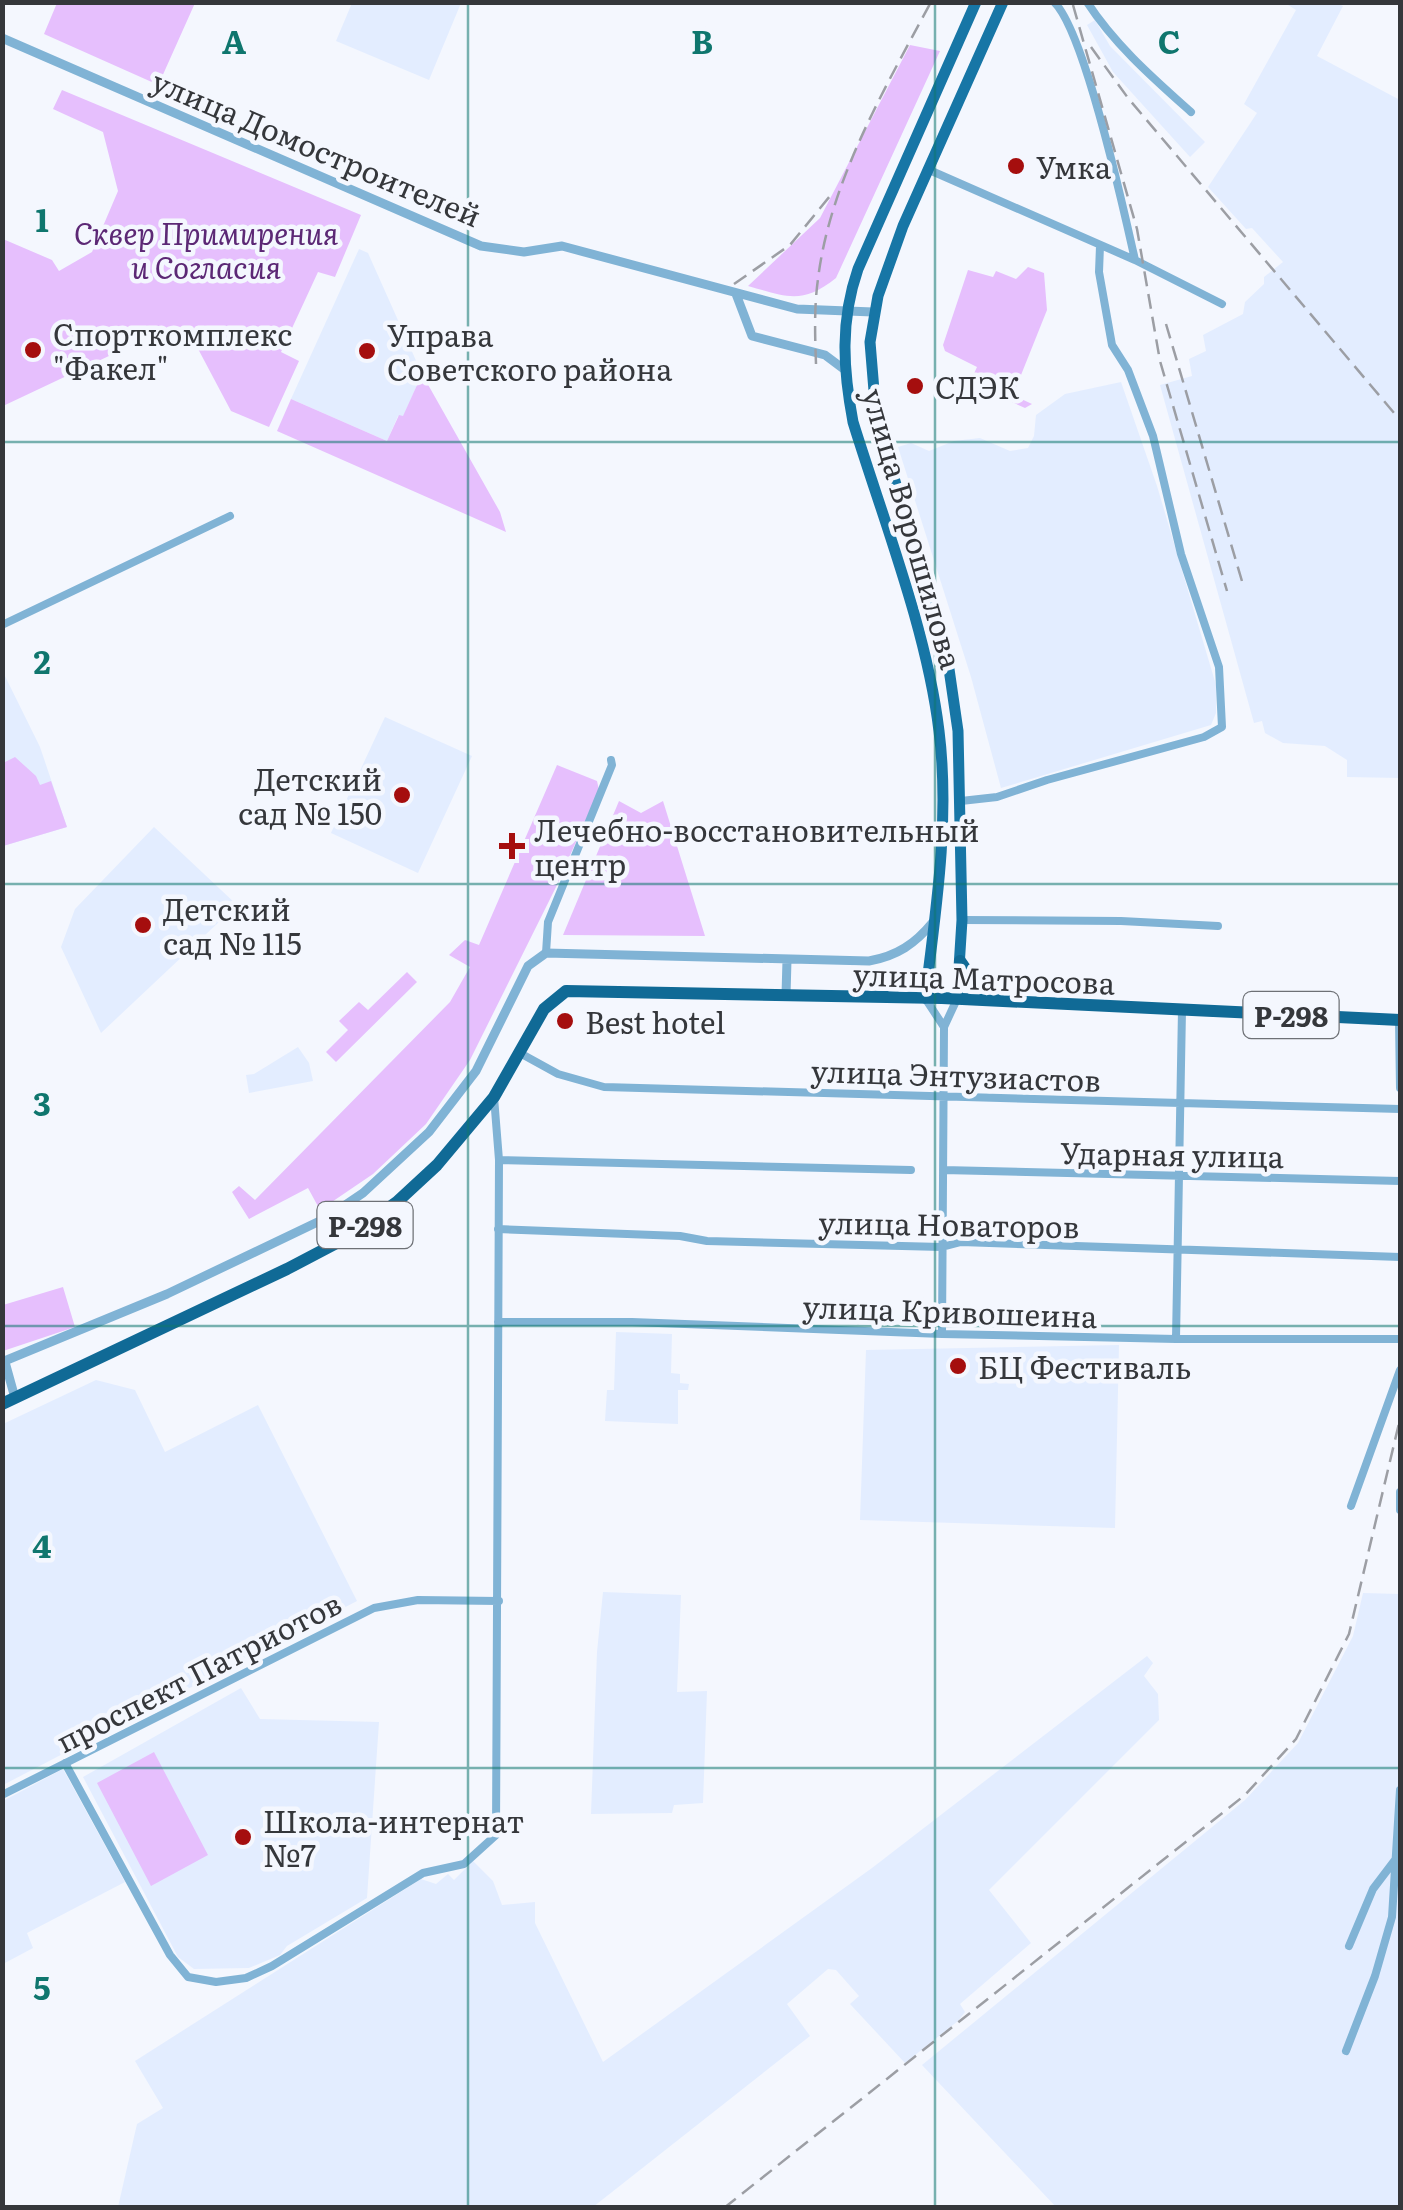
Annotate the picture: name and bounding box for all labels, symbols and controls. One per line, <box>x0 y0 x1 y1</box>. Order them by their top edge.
text: A <box>222 16 246 64</box>
text: B <box>691 16 713 64</box>
text: C <box>1158 16 1180 64</box>
street label: улица Домостроителей <box>146 58 488 236</box>
place label: Умка <box>1036 144 1112 188</box>
marker: Умка <box>1005 155 1027 177</box>
text: 1 <box>35 194 49 242</box>
park label: Сквер Примирения и Согласия <box>74 210 339 288</box>
place label: Спорткомплекс "Факел" <box>53 311 292 389</box>
place label: Управа Советского района <box>387 312 673 390</box>
marker: Спорткомплекс "Факел" <box>22 339 44 361</box>
marker: Управа Советского района <box>356 340 378 362</box>
place label: СДЭК <box>935 364 1020 408</box>
marker: СДЭК <box>904 375 926 397</box>
street label: улица Ворошилова <box>853 383 975 674</box>
text: 2 <box>33 636 51 684</box>
place label: Детский сад № 150 <box>238 756 382 834</box>
marker: Детский сад № 150 <box>391 784 413 806</box>
place label: Лечебно-восстановительный центр <box>534 807 979 885</box>
marker: Лечебно-восстановительный центр <box>499 833 525 859</box>
place label: Детский сад № 115 <box>163 886 302 964</box>
marker: Детский сад № 115 <box>132 914 154 936</box>
street label: улица Матросова <box>852 950 1117 1004</box>
road number: Р-298 <box>1244 992 1338 1038</box>
place label: Best hotel <box>585 999 725 1043</box>
marker: Best hotel <box>554 1010 576 1032</box>
street label: улица Энтузиастов <box>810 1047 1102 1101</box>
text: 3 <box>33 1078 51 1126</box>
street label: Ударная улица <box>1060 1129 1285 1177</box>
street label: улица Новаторов <box>818 1199 1080 1247</box>
road number: Р-298 <box>318 1202 412 1248</box>
street label: улица Кривошеина <box>802 1283 1099 1337</box>
place label: БЦ Фестиваль <box>978 1344 1191 1388</box>
marker: БЦ Фестиваль <box>947 1355 969 1377</box>
text: 4 <box>32 1520 52 1568</box>
street label: проспект Патриотов <box>48 1580 348 1762</box>
place label: Школа-интернат №7 <box>263 1798 524 1876</box>
marker: Школа-интернат №7 <box>232 1826 254 1848</box>
text: 5 <box>33 1962 51 2010</box>

